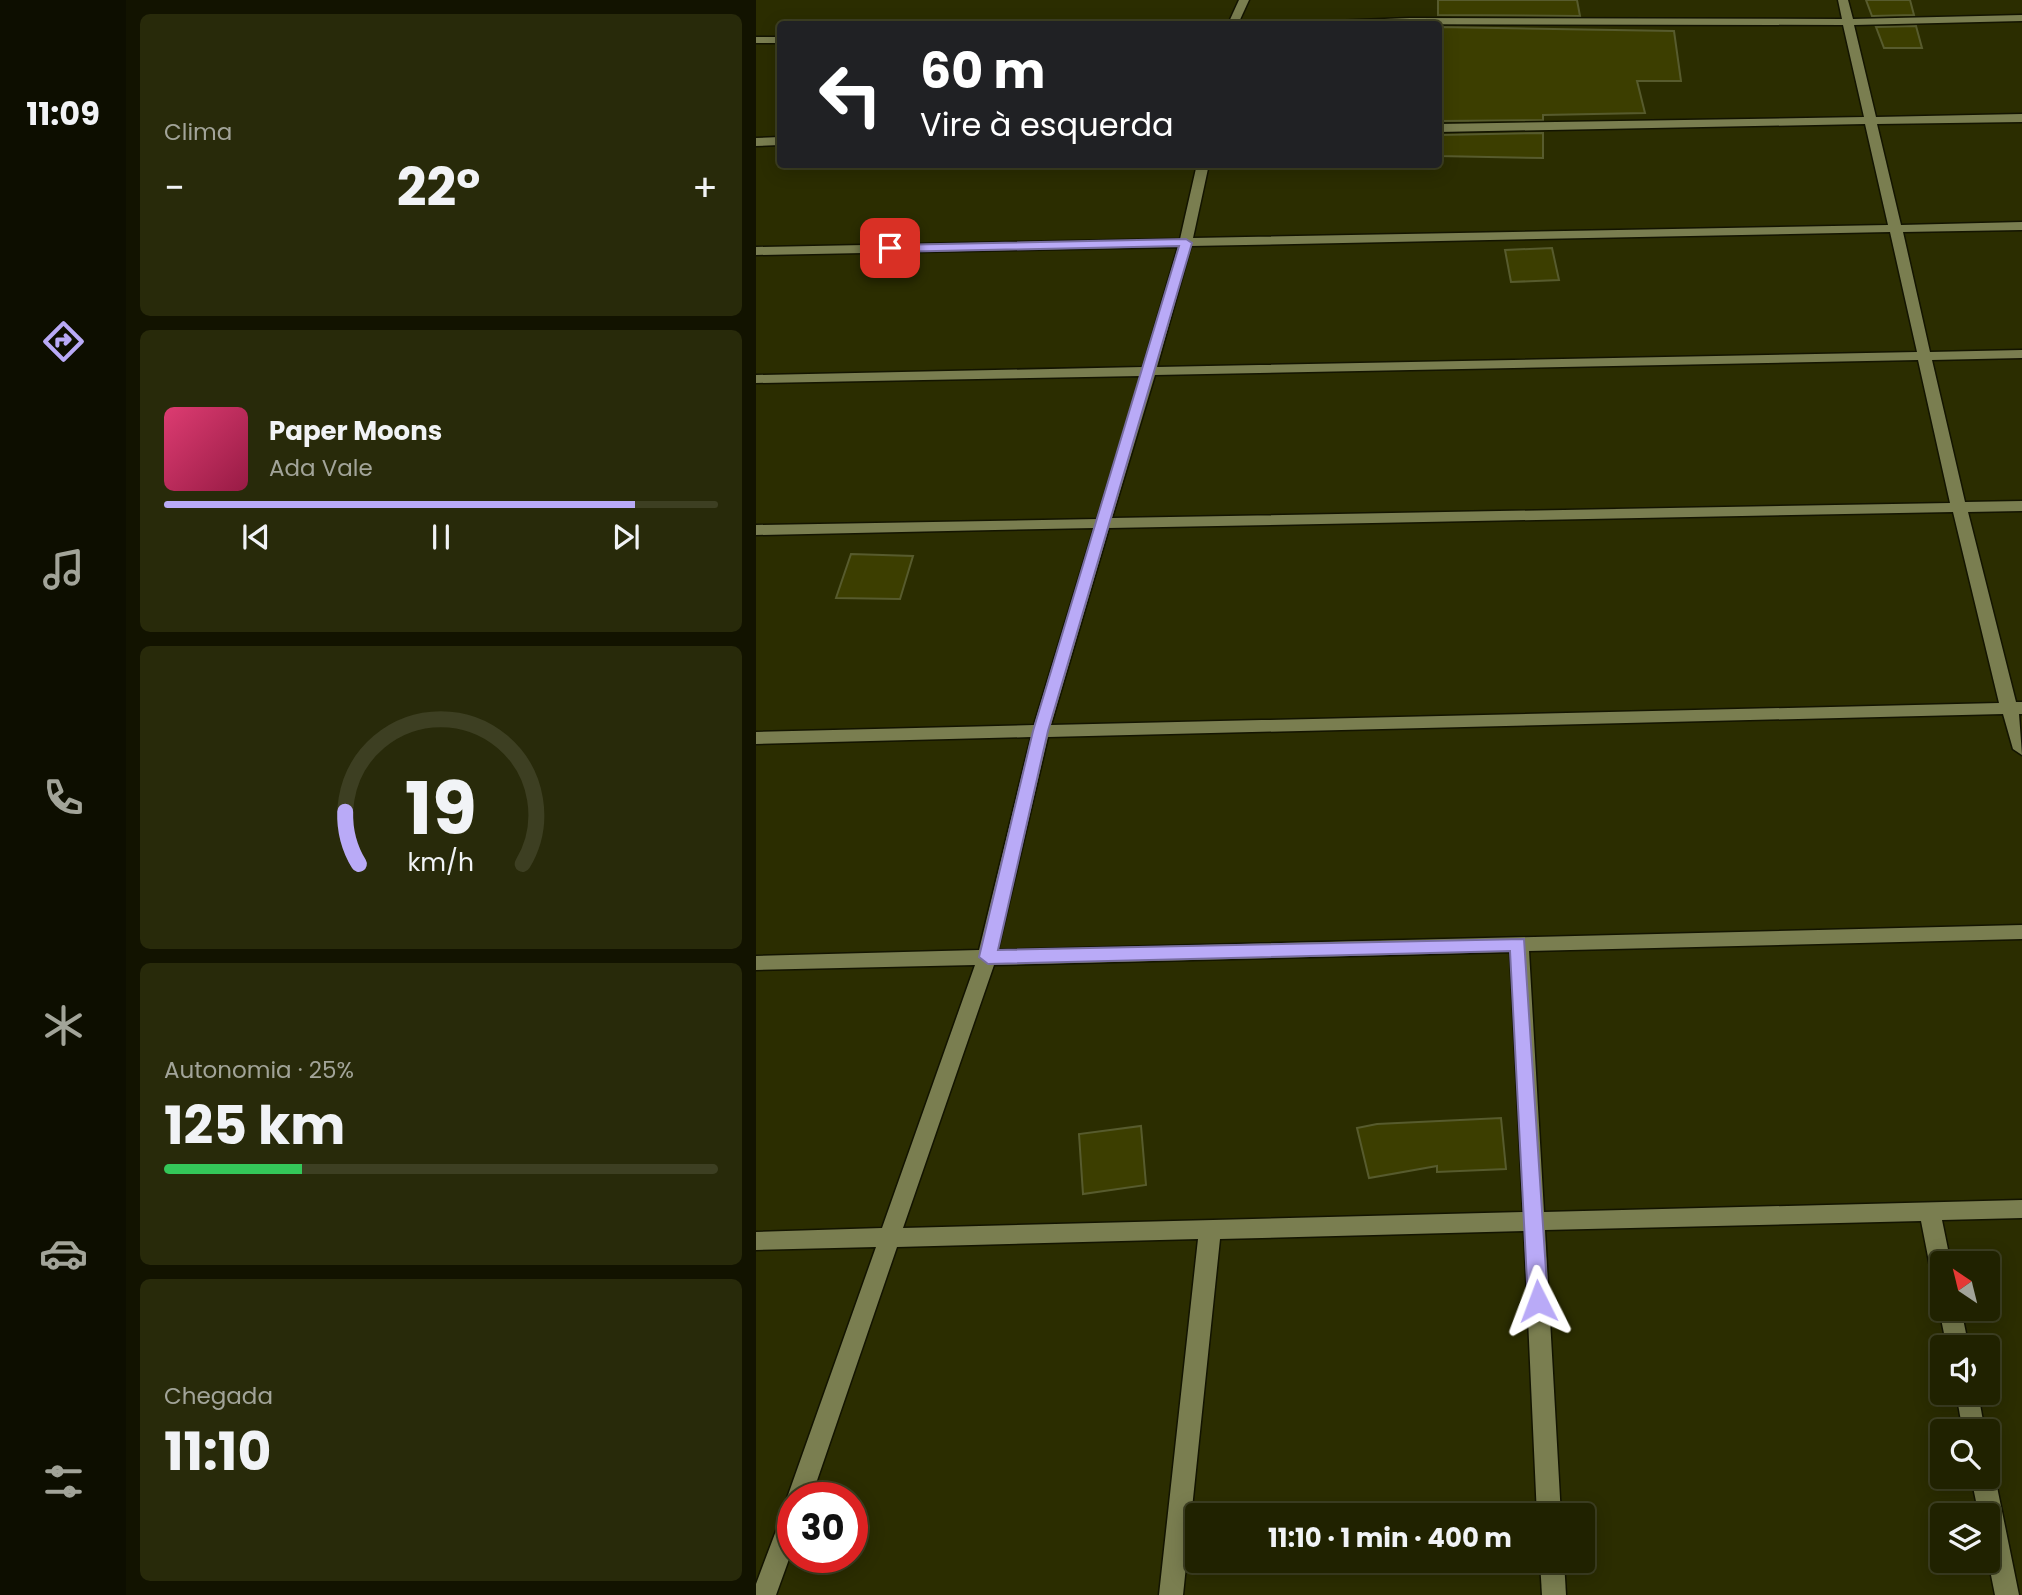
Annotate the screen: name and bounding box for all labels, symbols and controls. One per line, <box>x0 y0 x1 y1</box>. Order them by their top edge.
text: 60 m <box>920 37 1045 105</box>
icon: left <box>805 49 896 140</box>
text: 11:09 <box>26 91 100 136</box>
text: Vire à esquerda <box>920 102 1174 147</box>
text: Clima <box>164 116 232 148</box>
text: 22° <box>397 151 480 224</box>
text: − <box>164 161 185 214</box>
text: + <box>692 161 718 214</box>
pin <box>860 218 920 278</box>
icon: arrive <box>871 229 909 267</box>
icon: directions <box>39 317 88 366</box>
text: Paper Moons <box>269 413 442 449</box>
text: Ada Vale <box>269 452 373 484</box>
icon: previous <box>237 518 275 556</box>
icon: pause <box>422 518 460 556</box>
icon: next <box>607 518 645 556</box>
icon: music <box>39 545 88 594</box>
text: 19 <box>405 758 477 859</box>
icon: phone <box>39 773 88 822</box>
text: km/h <box>408 844 474 879</box>
icon: climate <box>39 1001 88 1050</box>
text: Autonomia · 25% <box>164 1054 354 1086</box>
text: 125 km <box>164 1089 345 1162</box>
icon: car <box>39 1229 88 1278</box>
north arrow <box>1930 1251 2000 1321</box>
map controls <box>1930 1251 2000 1573</box>
position arrow <box>1501 1264 1575 1338</box>
button: sound <box>1930 1335 2000 1405</box>
text: Chegada <box>164 1380 273 1412</box>
text: 11:10 <box>164 1415 271 1488</box>
button: search <box>1930 1419 2000 1489</box>
icon: filters <box>39 1457 88 1506</box>
speed limit sign: 30 <box>777 1482 868 1573</box>
button: layers <box>1930 1503 2000 1573</box>
text: 11:10 · 1 min · 400 m <box>1268 1520 1512 1556</box>

